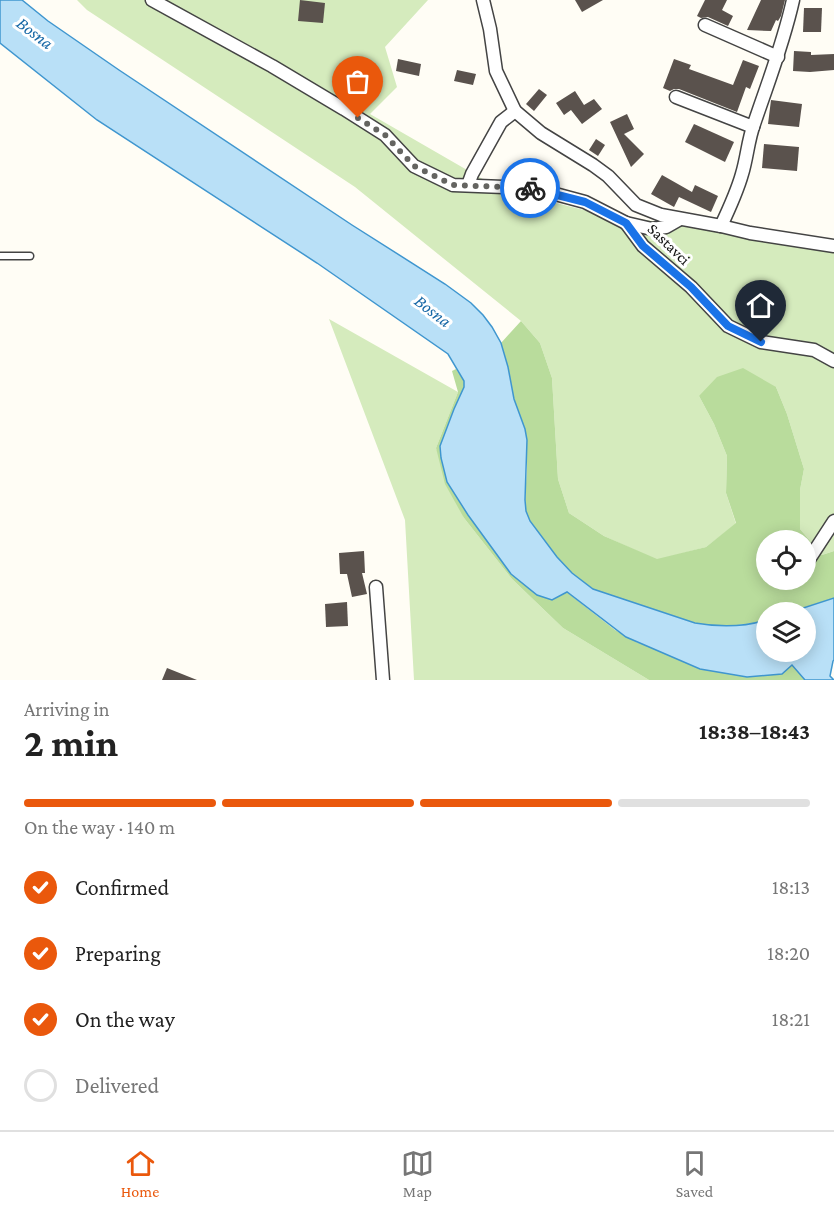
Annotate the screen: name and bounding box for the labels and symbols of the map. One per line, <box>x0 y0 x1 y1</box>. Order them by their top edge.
water label: Bosna <box>13 13 58 54</box>
pin <box>332 56 383 118</box>
courier <box>500 158 560 218</box>
street label: Sastavci <box>644 220 694 268</box>
pin <box>735 280 786 342</box>
water label: Bosna <box>411 291 456 332</box>

